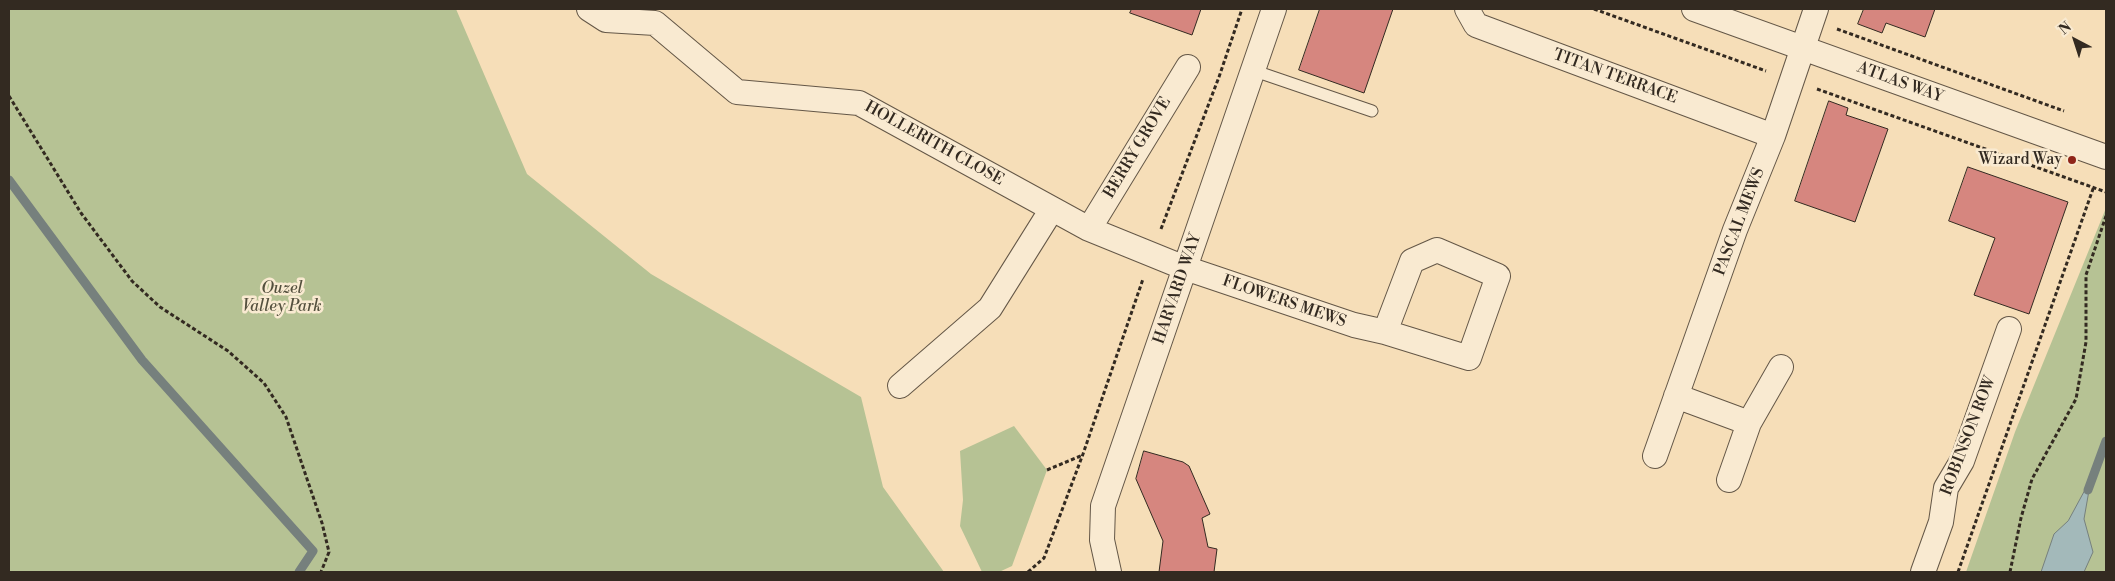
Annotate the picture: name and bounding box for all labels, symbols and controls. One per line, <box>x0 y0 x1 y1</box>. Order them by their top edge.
north arrow <box>2050 15 2100 65</box>
text: N <box>2055 18 2075 39</box>
street label: TITAN TERRACE <box>1550 46 1680 108</box>
street label: ATLAS WAY <box>1854 58 1946 108</box>
street label: BERRY GROVE <box>1100 94 1176 202</box>
street label: HOLLERITH CLOSE <box>861 98 1007 190</box>
place label: Wizard Way <box>1979 150 2062 170</box>
marker: Wizard Way <box>2066 154 2078 166</box>
street label: PASCAL MEWS <box>1711 165 1769 279</box>
street label: HARVARD WAY <box>1150 231 1206 347</box>
street label: FLOWERS MEWS <box>1220 272 1348 332</box>
park label: Ouzel Valley Park <box>242 279 322 317</box>
street label: ROBINSON ROW <box>1937 374 2001 498</box>

